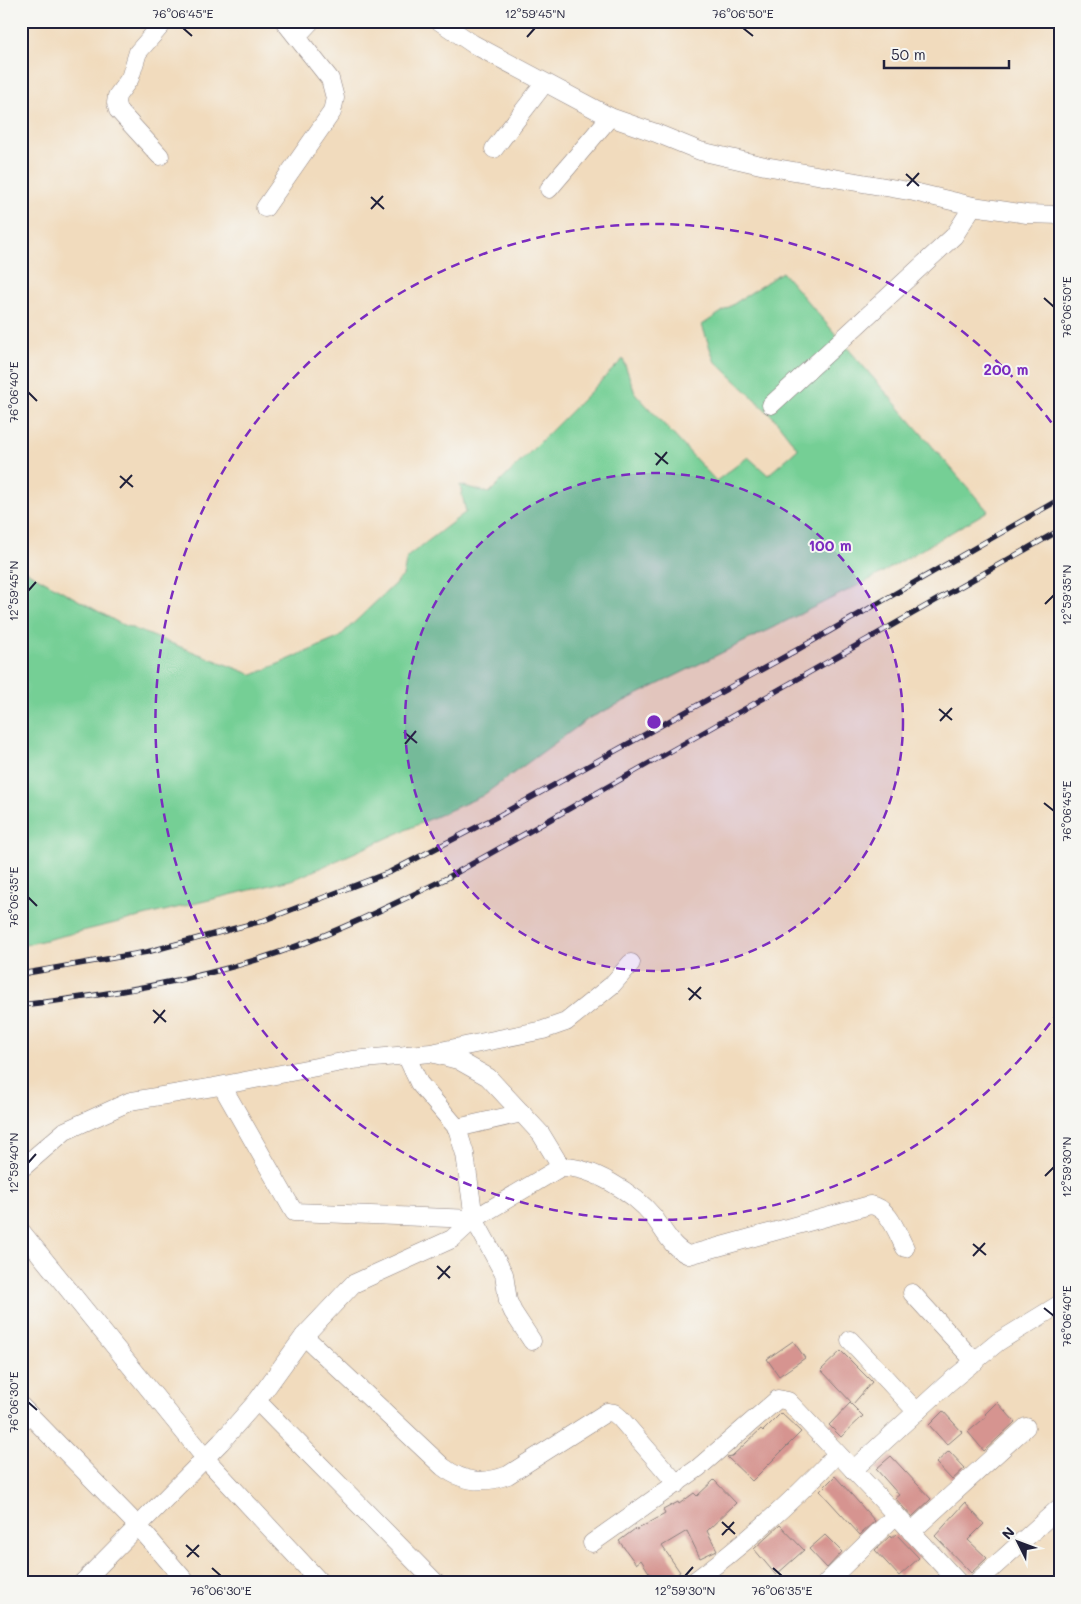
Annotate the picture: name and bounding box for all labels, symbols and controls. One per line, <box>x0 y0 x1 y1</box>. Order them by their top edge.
text: 76°06'45"E <box>153 5 214 21</box>
text: 12°59'45"N <box>505 5 565 21</box>
text: 76°06'50"E <box>712 5 774 21</box>
scale bar <box>884 38 1008 70</box>
text: 50 m <box>891 44 926 64</box>
text: 76°06'50"E <box>1058 276 1074 338</box>
text: 200 m <box>984 359 1029 379</box>
text: 76°06'40"E <box>5 361 21 423</box>
text: 100 m <box>808 535 852 555</box>
text: 12°59'45"N <box>5 561 21 621</box>
text: 12°59'35"N <box>1058 565 1074 625</box>
centre of rings <box>645 713 663 731</box>
text: 76°06'45"E <box>1058 780 1074 842</box>
text: 76°06'35"E <box>5 866 21 928</box>
text: 12°59'40"N <box>5 1133 21 1193</box>
text: 12°59'30"N <box>1058 1137 1074 1197</box>
text: 76°06'40"E <box>1058 1285 1074 1347</box>
text: 76°06'30"E <box>5 1371 21 1433</box>
north arrow <box>994 1516 1044 1566</box>
text: N <box>997 1523 1019 1543</box>
text: 76°06'30"E <box>190 1582 252 1598</box>
text: 12°59'30"N <box>655 1582 715 1598</box>
text: 76°06'35"E <box>752 1582 813 1598</box>

